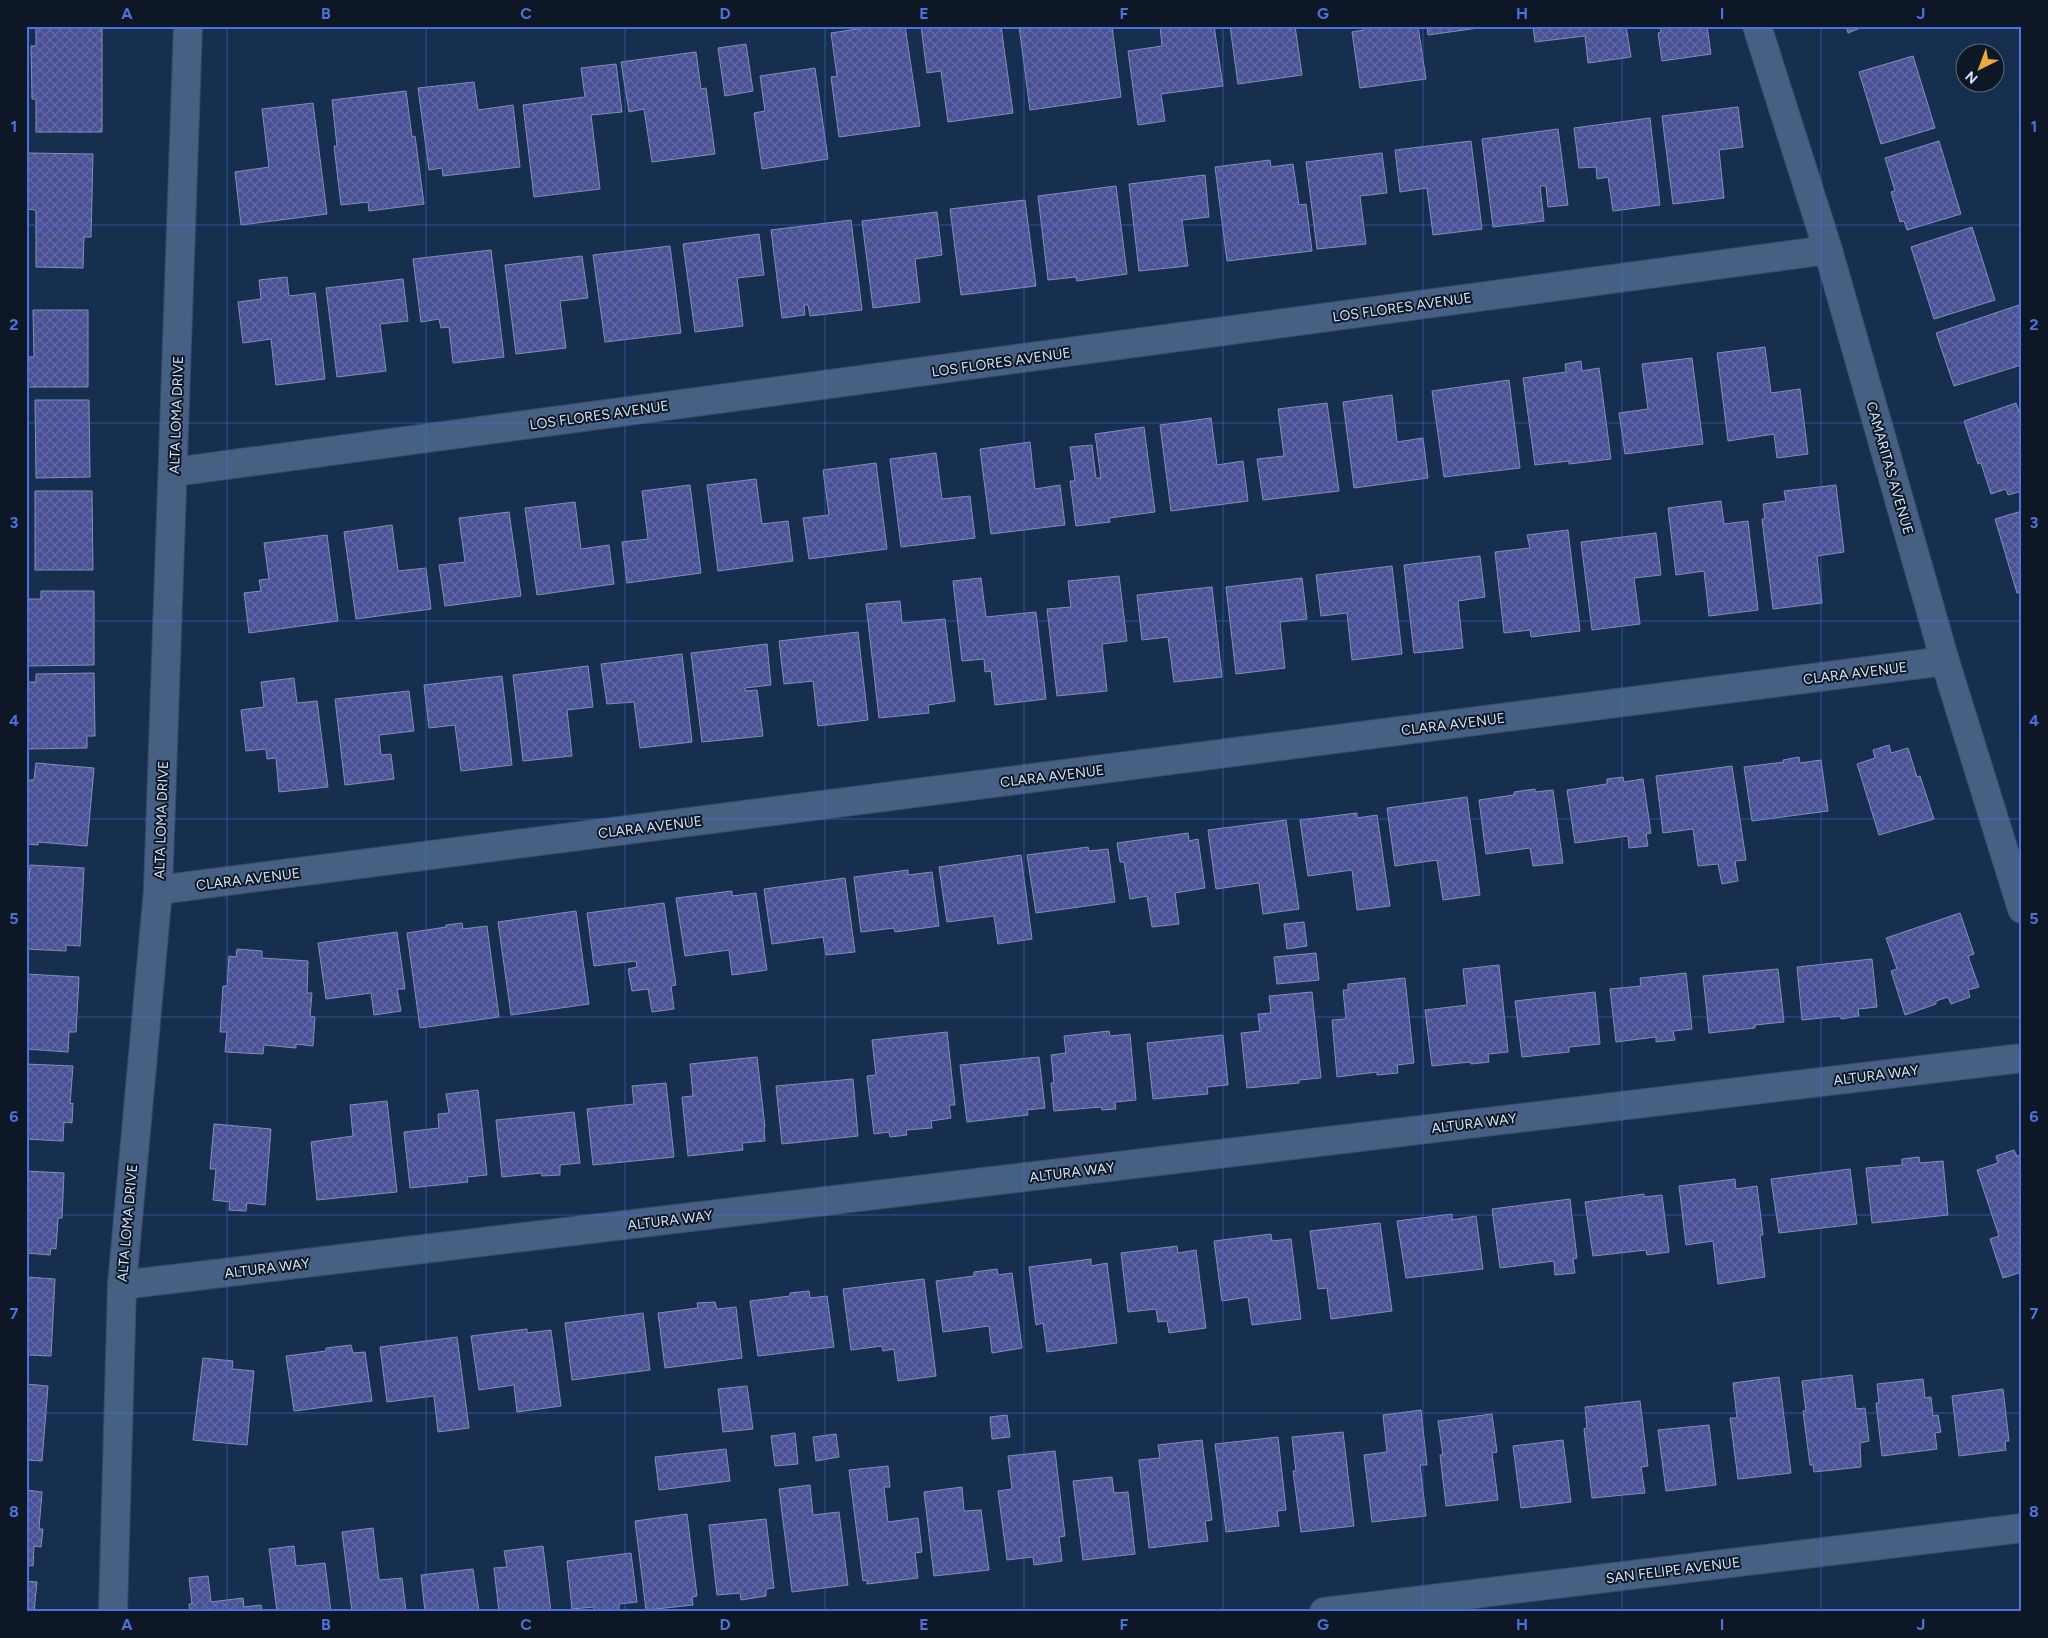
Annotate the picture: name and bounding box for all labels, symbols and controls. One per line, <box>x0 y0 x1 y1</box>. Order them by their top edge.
text: A <box>121 4 133 23</box>
text: B <box>321 4 331 23</box>
text: C <box>520 4 532 23</box>
text: D <box>719 4 731 23</box>
text: E <box>919 4 929 23</box>
text: F <box>1120 4 1129 23</box>
text: G <box>1317 4 1329 23</box>
text: H <box>1516 4 1528 23</box>
text: I <box>1720 4 1724 23</box>
text: J <box>1917 4 1925 23</box>
north arrow <box>1956 42 2006 92</box>
text: N <box>1962 67 1981 87</box>
text: 1 <box>11 117 17 136</box>
text: 1 <box>2031 117 2037 136</box>
street label: LOS FLORES AVENUE <box>1331 289 1473 326</box>
text: 2 <box>9 315 19 334</box>
text: 2 <box>2029 315 2039 334</box>
street label: LOS FLORES AVENUE <box>930 344 1072 381</box>
street label: ALTA LOMA DRIVE <box>166 356 187 474</box>
street label: LOS FLORES AVENUE <box>528 397 670 434</box>
street label: CAMARITAS AVENUE <box>1862 400 1917 537</box>
text: 3 <box>10 513 19 532</box>
text: 3 <box>2030 513 2039 532</box>
street label: CLARA AVENUE <box>1802 659 1908 688</box>
street label: CLARA AVENUE <box>1400 710 1506 739</box>
text: 4 <box>9 711 19 730</box>
text: 4 <box>2029 711 2039 730</box>
street label: ALTA LOMA DRIVE <box>151 761 172 879</box>
street label: CLARA AVENUE <box>999 762 1105 791</box>
street label: CLARA AVENUE <box>597 813 703 842</box>
street label: CLARA AVENUE <box>195 865 301 894</box>
text: 5 <box>9 909 19 928</box>
text: 5 <box>2029 909 2039 928</box>
street label: ALTURA WAY <box>1832 1062 1920 1089</box>
text: 6 <box>9 1107 19 1126</box>
text: 6 <box>2029 1107 2039 1126</box>
street label: ALTURA WAY <box>1430 1110 1518 1137</box>
street label: ALTURA WAY <box>1028 1159 1116 1186</box>
street label: ALTA LOMA DRIVE <box>114 1163 141 1283</box>
street label: ALTURA WAY <box>626 1207 714 1234</box>
street label: ALTURA WAY <box>223 1255 311 1282</box>
text: 7 <box>10 1304 19 1323</box>
text: 7 <box>2030 1304 2039 1323</box>
text: 8 <box>9 1502 19 1521</box>
text: 8 <box>2029 1502 2039 1521</box>
street label: SAN FELIPE AVENUE <box>1605 1554 1741 1587</box>
text: A <box>121 1615 133 1634</box>
text: B <box>321 1615 331 1634</box>
text: C <box>520 1615 532 1634</box>
text: D <box>719 1615 731 1634</box>
text: E <box>919 1615 929 1634</box>
text: F <box>1120 1615 1129 1634</box>
text: G <box>1317 1615 1329 1634</box>
text: H <box>1516 1615 1528 1634</box>
text: I <box>1720 1615 1724 1634</box>
text: J <box>1917 1615 1925 1634</box>

